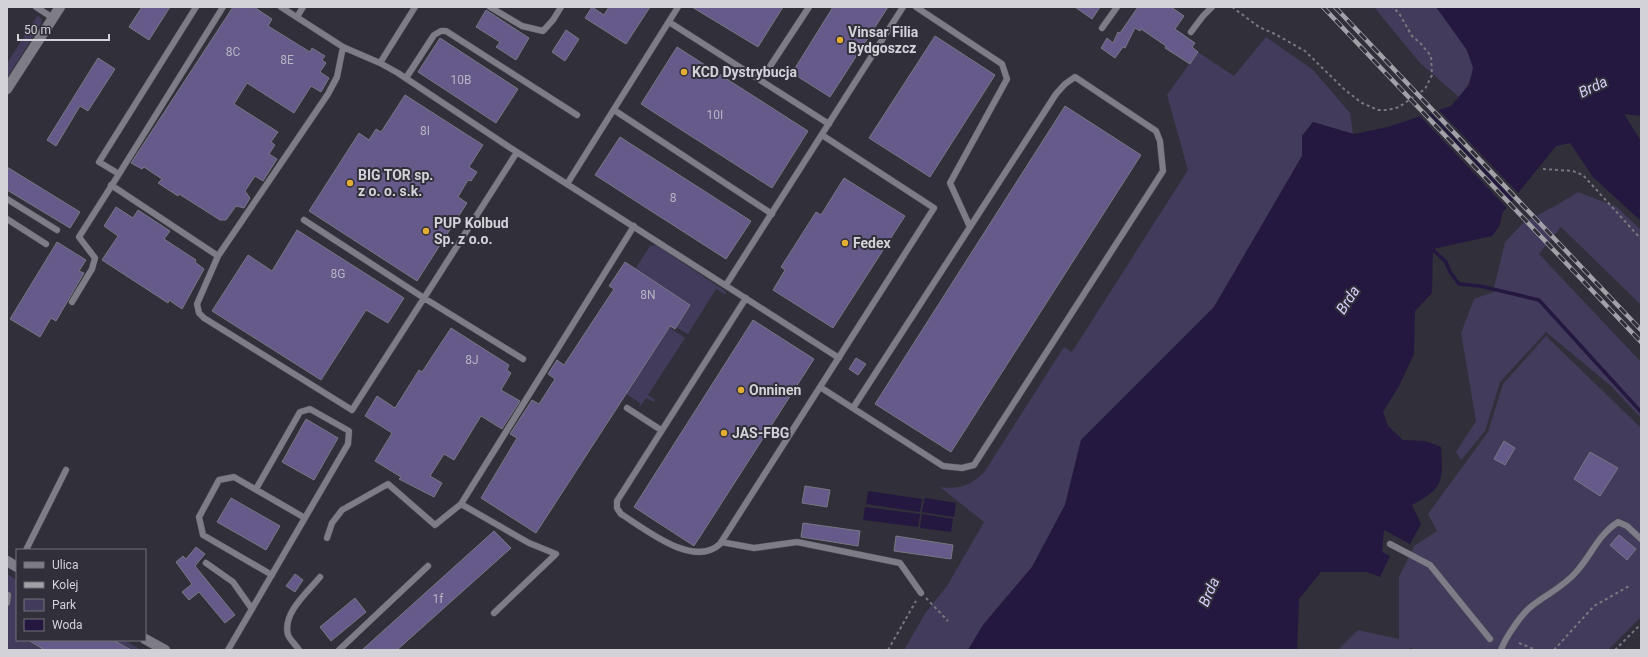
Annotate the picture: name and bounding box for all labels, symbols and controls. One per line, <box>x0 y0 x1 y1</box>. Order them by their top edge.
scale bar <box>18 16 109 42</box>
text: 50 m <box>24 23 51 37</box>
place label: Vinsar Filia Bydgoszcz <box>848 24 919 56</box>
marker: Vinsar Filia Bydgoszcz <box>835 35 845 45</box>
house number: 8C <box>226 45 240 59</box>
house number: 8E <box>280 53 294 67</box>
place label: KCD Dystrybucja <box>692 64 797 80</box>
marker: KCD Dystrybucja <box>679 67 689 77</box>
water label: Brda <box>1576 72 1610 102</box>
house number: 10B <box>451 73 471 87</box>
house number: 10I <box>707 108 723 122</box>
house number: 8I <box>420 124 430 138</box>
place label: BIG TOR sp. z o. o. s.k. <box>358 167 433 199</box>
marker: BIG TOR sp. z o. o. s.k. <box>345 178 355 188</box>
house number: 8 <box>670 191 677 205</box>
place label: PUP Kolbud Sp. z o.o. <box>434 215 509 247</box>
marker: PUP Kolbud Sp. z o.o. <box>421 226 431 236</box>
place label: Fedex <box>853 235 892 251</box>
marker: Fedex <box>840 238 850 248</box>
house number: 8G <box>331 267 345 281</box>
water label: Brda <box>1332 282 1364 317</box>
house number: 8N <box>640 288 656 302</box>
house number: 8J <box>465 353 479 367</box>
place label: Onninen <box>749 382 801 398</box>
marker: Onninen <box>736 385 746 395</box>
place label: JAS-FBG <box>732 425 789 441</box>
marker: JAS-FBG <box>719 428 729 438</box>
legend <box>16 549 146 641</box>
text: Ulica <box>52 558 78 572</box>
water label: Brda <box>1195 575 1223 609</box>
text: Kolej <box>52 578 78 592</box>
house number: 1f <box>433 592 444 606</box>
text: Park <box>52 598 77 612</box>
text: Woda <box>52 618 83 632</box>

